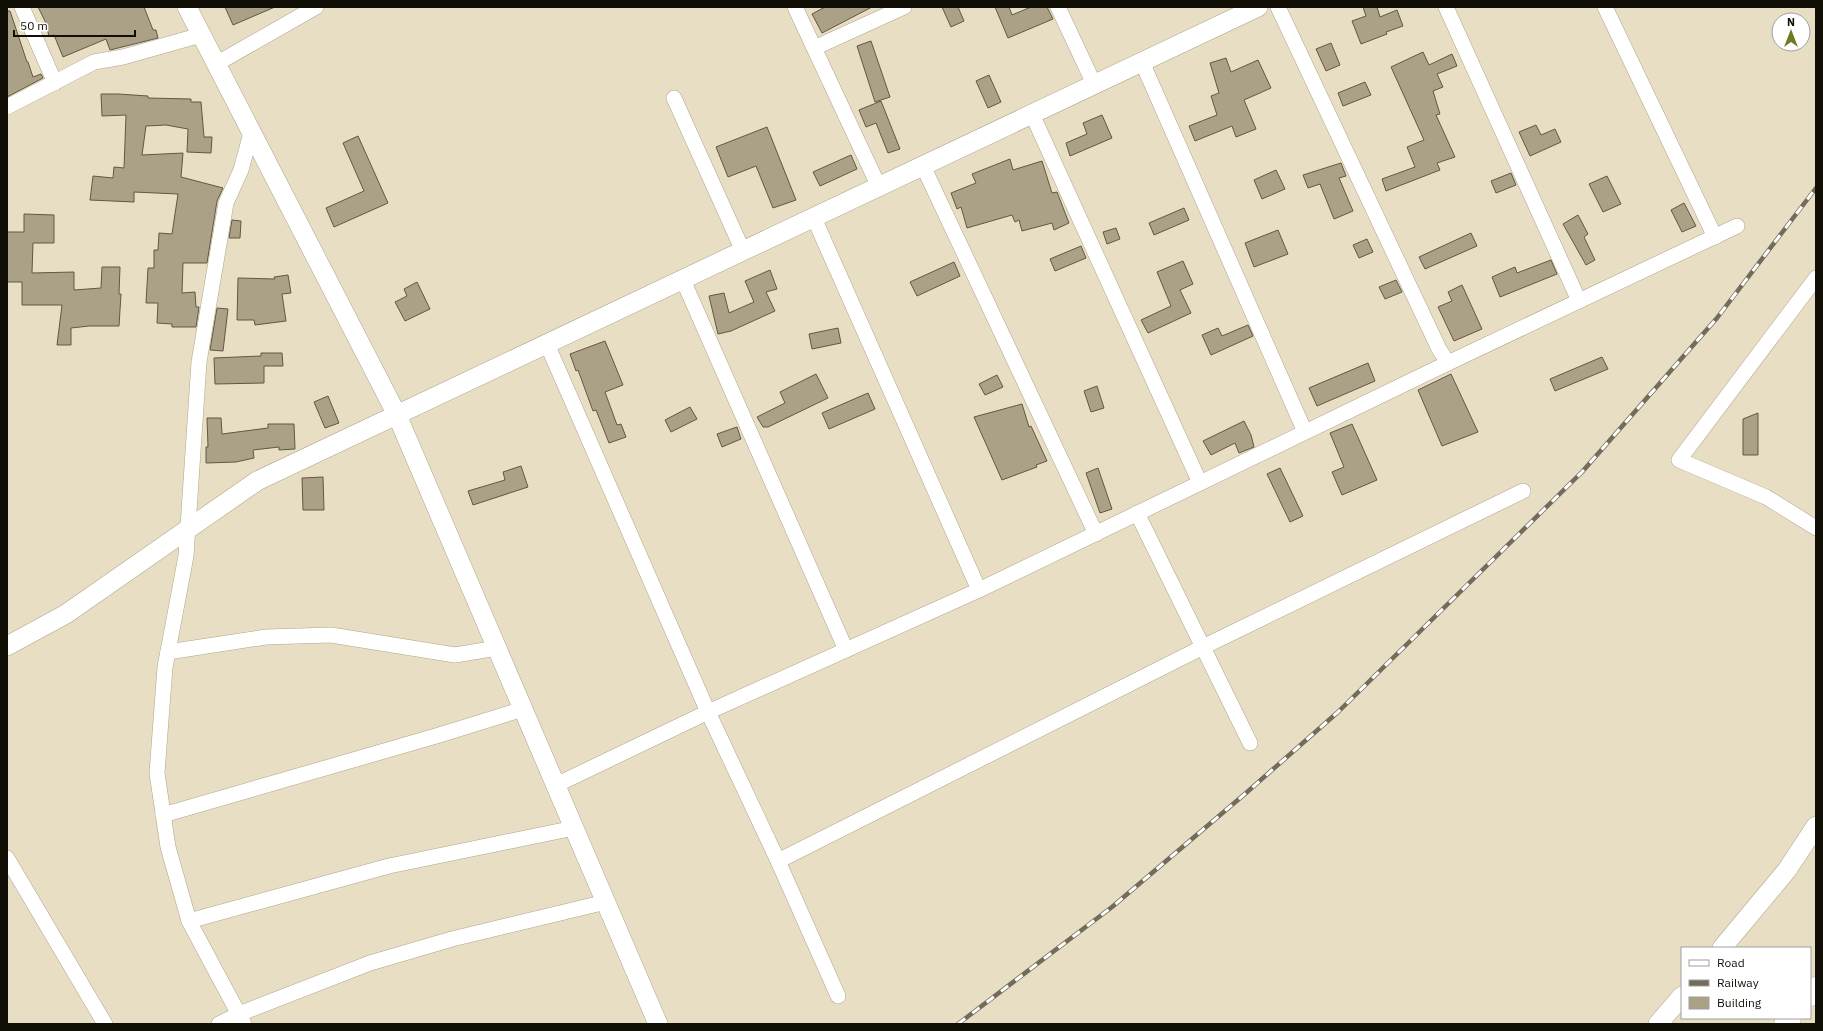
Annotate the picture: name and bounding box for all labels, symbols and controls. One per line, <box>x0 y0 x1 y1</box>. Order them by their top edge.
scale bar <box>14 12 135 38</box>
north arrow <box>1771 12 1811 52</box>
text: N <box>1787 15 1795 29</box>
text: 50 m <box>20 18 48 33</box>
legend <box>1681 947 1811 1019</box>
text: Road <box>1717 955 1745 970</box>
text: Railway <box>1717 975 1759 990</box>
text: Building <box>1717 995 1762 1010</box>

